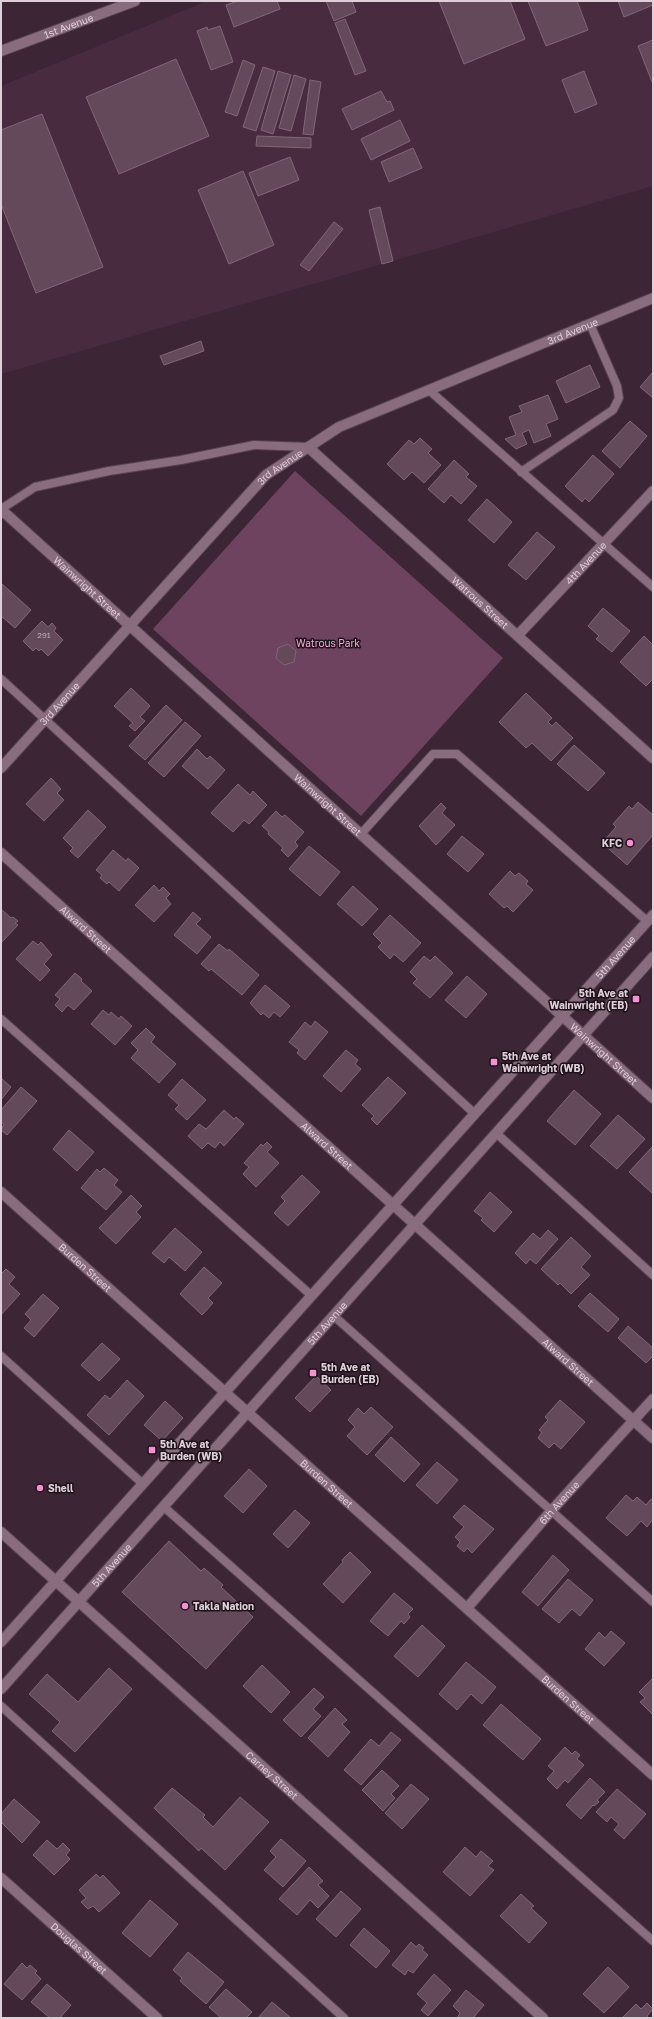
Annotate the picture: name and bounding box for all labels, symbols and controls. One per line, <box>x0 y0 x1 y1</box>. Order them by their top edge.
street label: 1st Avenue <box>42 11 95 41</box>
street label: 3rd Avenue <box>546 315 600 347</box>
street label: 3rd Avenue <box>254 446 305 487</box>
street label: 4th Avenue <box>563 539 609 587</box>
street label: Wainwright Street <box>51 554 124 621</box>
street label: Watrous Street <box>450 574 511 631</box>
house number: 291 <box>37 630 51 640</box>
park label: Watrous Park <box>296 637 360 649</box>
street label: 3rd Avenue <box>37 679 82 727</box>
street label: Wainwright Street <box>292 771 364 838</box>
place label: KFC <box>602 837 622 849</box>
marker: KFC <box>625 838 635 848</box>
street label: Alward Street <box>58 903 114 955</box>
street label: 5th Avenue <box>593 933 638 981</box>
place label: 5th Ave at Wainwright (EB) <box>549 987 628 1011</box>
marker: 5th Ave at Wainwright (EB) <box>631 994 641 1004</box>
street label: Wainwright Street <box>568 1020 640 1087</box>
place label: 5th Ave at Wainwright (WB) <box>502 1050 584 1074</box>
marker: 5th Ave at Wainwright (WB) <box>489 1057 499 1067</box>
street label: Alward Street <box>299 1119 355 1172</box>
street label: Burden Street <box>56 1241 114 1294</box>
street label: 5th Avenue <box>305 1299 349 1347</box>
street label: Alward Street <box>540 1336 596 1388</box>
place label: 5th Ave at Burden (EB) <box>321 1361 379 1385</box>
marker: 5th Ave at Burden (EB) <box>308 1368 318 1378</box>
place label: 5th Ave at Burden (WB) <box>160 1438 222 1462</box>
marker: 5th Ave at Burden (WB) <box>147 1445 157 1455</box>
street label: Burden Street <box>298 1457 356 1510</box>
street label: 6th Avenue <box>536 1478 582 1527</box>
place label: Shell <box>48 1482 74 1494</box>
marker: Shell <box>35 1483 45 1493</box>
street label: 5th Avenue <box>89 1541 134 1589</box>
place label: Takla Nation <box>193 1600 254 1612</box>
marker: Takla Nation <box>180 1601 190 1611</box>
street label: Burden Street <box>539 1673 597 1726</box>
street label: Carney Street <box>243 1749 301 1801</box>
street label: Douglas Street <box>49 1920 110 1976</box>

